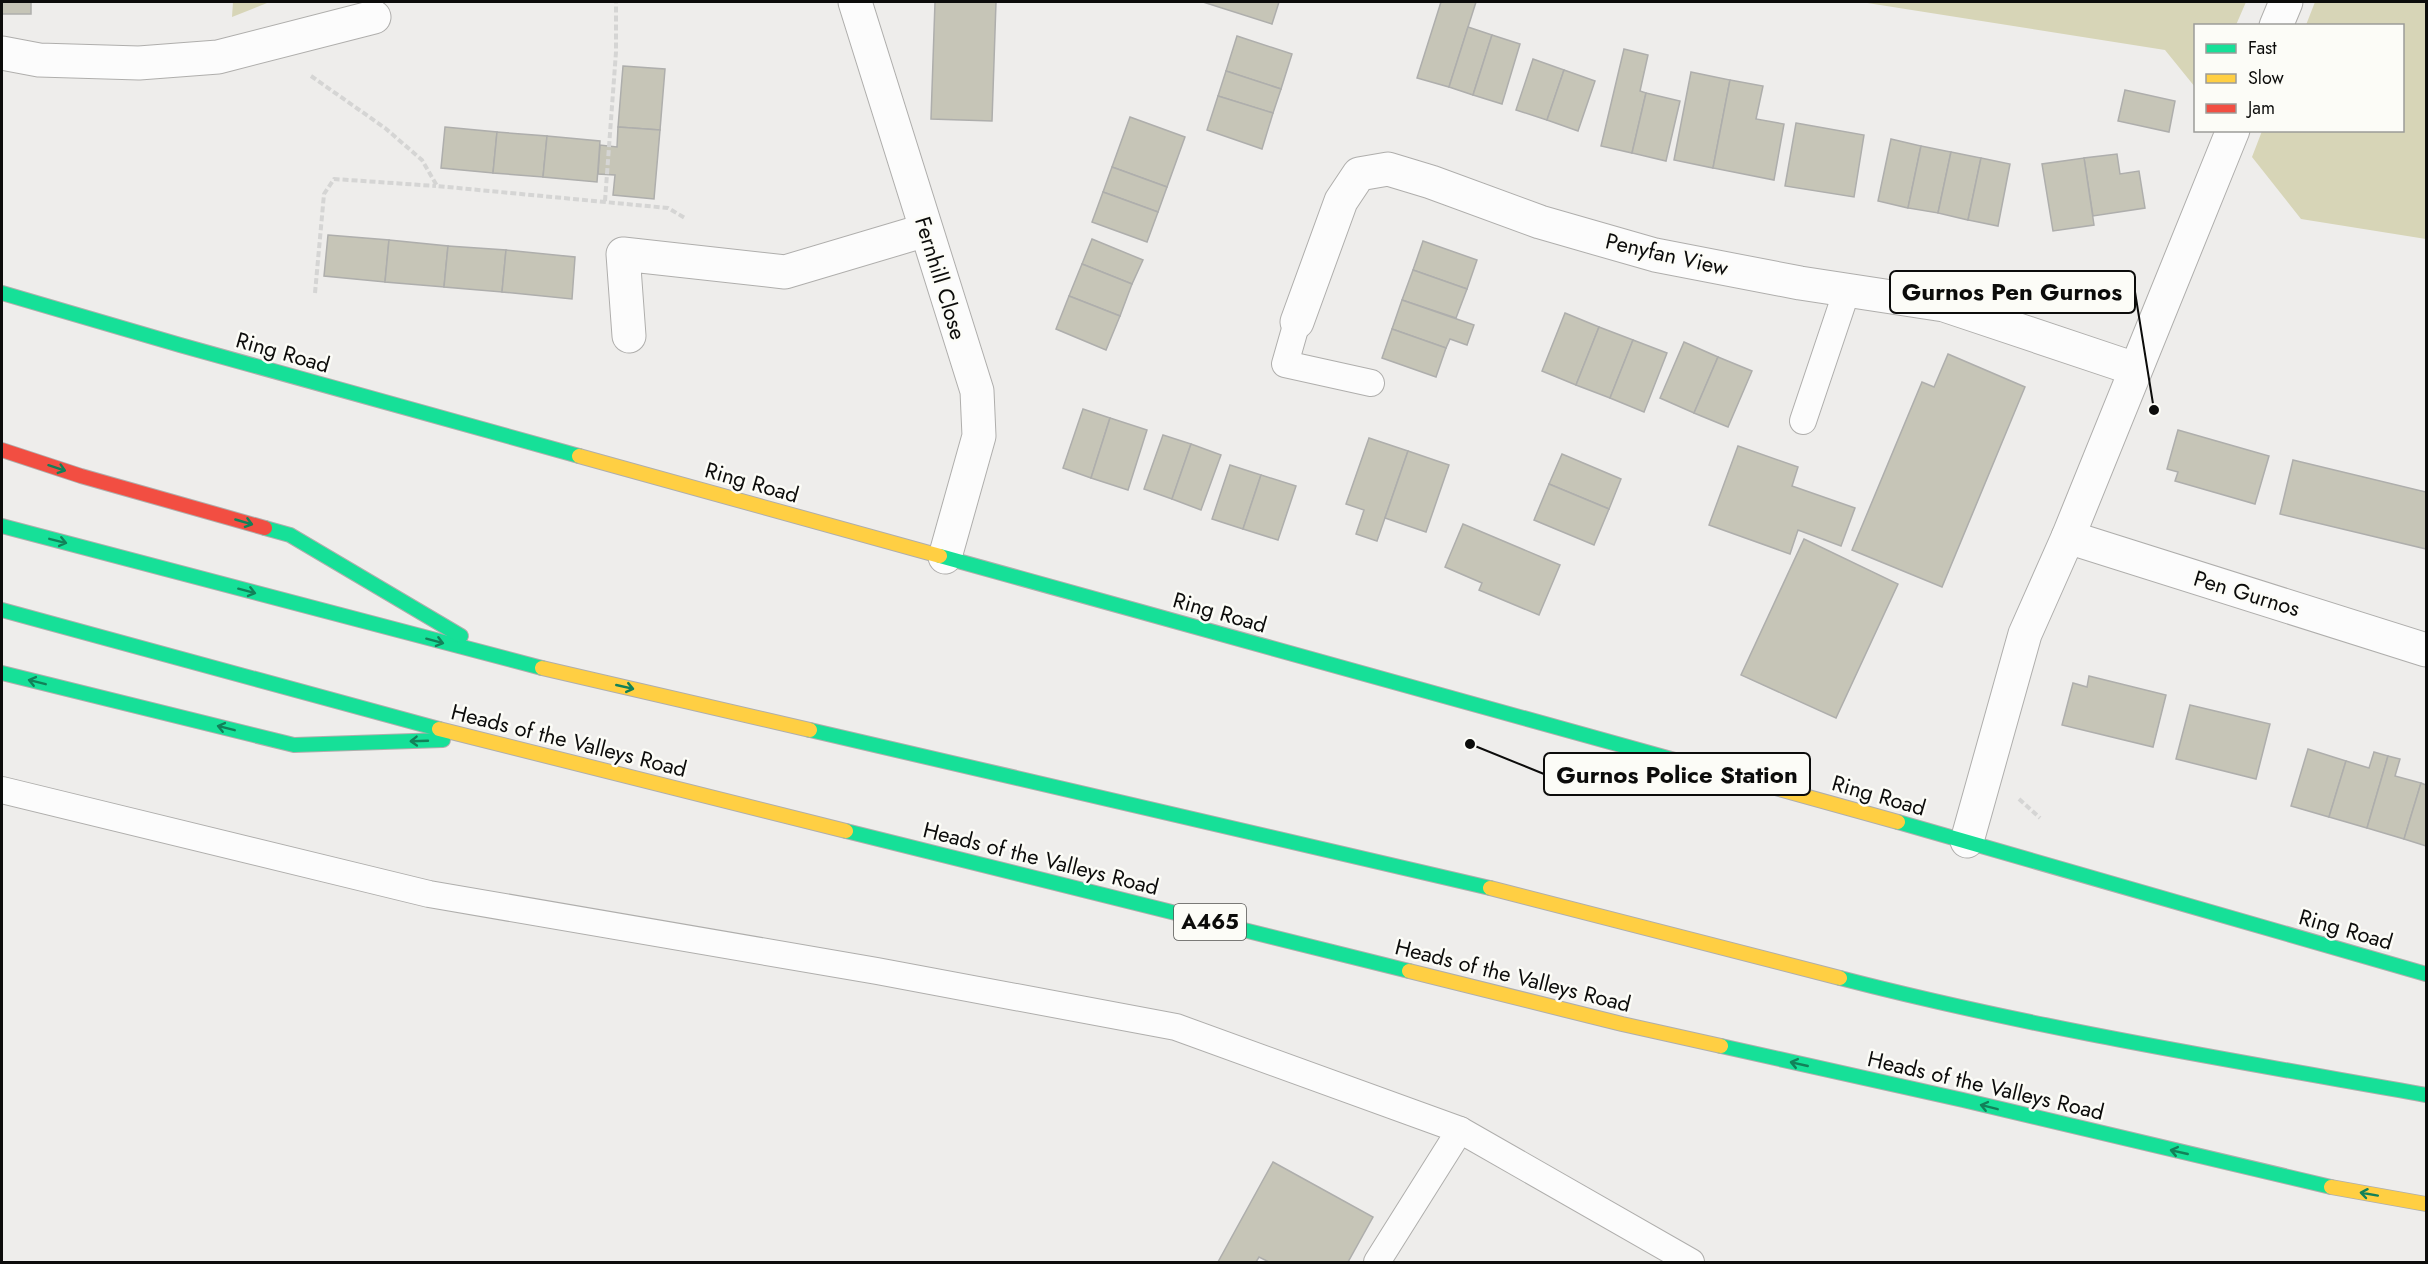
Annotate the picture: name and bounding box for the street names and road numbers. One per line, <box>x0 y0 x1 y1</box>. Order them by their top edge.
street label: Fernhill Close <box>907 213 975 343</box>
street label: Penyfan View <box>1602 224 1732 284</box>
street label: Ring Road <box>232 323 334 381</box>
street label: Ring Road <box>701 453 803 511</box>
street label: Pen Gurnos <box>2190 562 2304 624</box>
street label: Ring Road <box>1169 583 1271 641</box>
street label: Heads of the Valleys Road <box>448 695 690 785</box>
street label: Ring Road <box>1828 766 1930 824</box>
street label: Heads of the Valleys Road <box>920 813 1162 903</box>
street label: Ring Road <box>2295 900 2397 958</box>
road number: A465 <box>1174 904 1246 940</box>
street label: Heads of the Valleys Road <box>1392 930 1634 1020</box>
street label: Heads of the Valleys Road <box>1865 1042 2107 1128</box>

